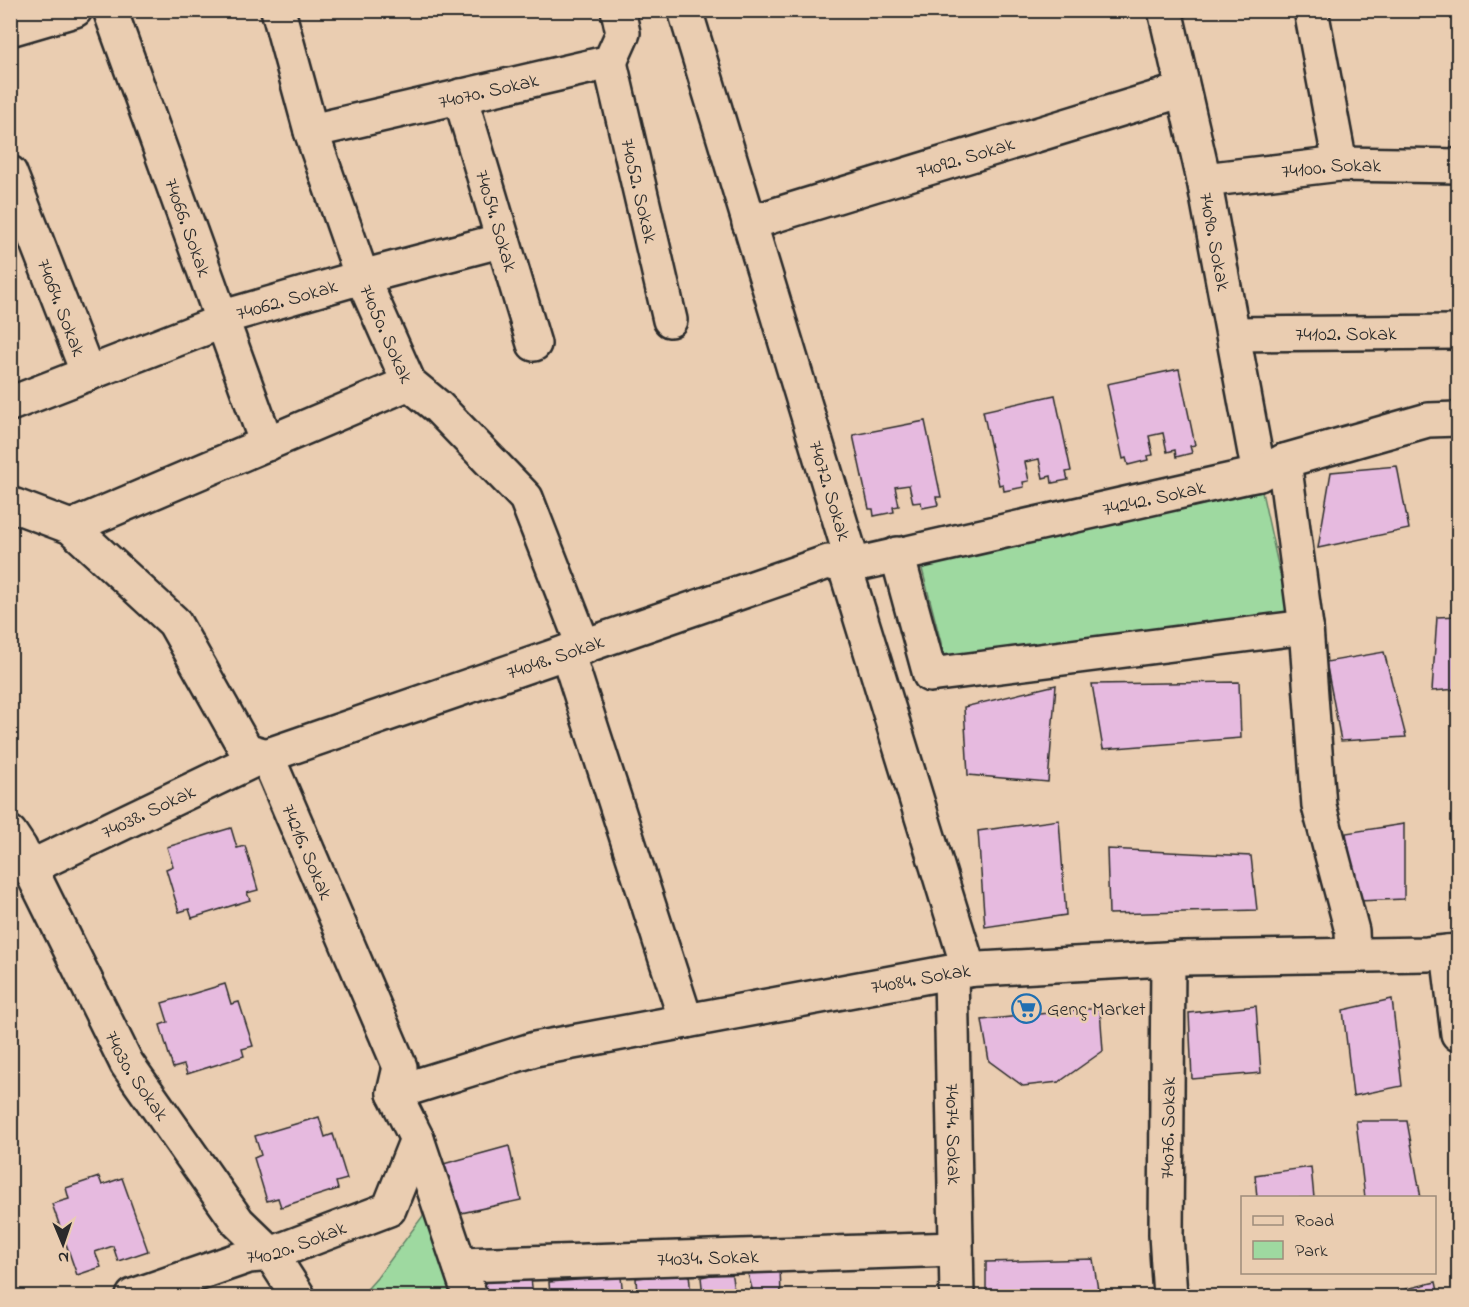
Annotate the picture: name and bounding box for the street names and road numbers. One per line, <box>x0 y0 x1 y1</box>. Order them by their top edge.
street label: 74070. Sokak <box>436 67 542 118</box>
street label: 74092. Sokak <box>913 130 1019 188</box>
street label: 74052. Sokak <box>611 136 664 247</box>
street label: 74100. Sokak <box>1280 152 1382 188</box>
street label: 74054. Sokak <box>466 167 524 276</box>
street label: 74066. Sokak <box>155 175 217 282</box>
street label: 74090. Sokak <box>1190 190 1237 294</box>
street label: 74064. Sokak <box>28 255 92 361</box>
street label: 74062. Sokak <box>233 273 341 330</box>
street label: 74050. Sokak <box>350 281 420 389</box>
street label: 74102. Sokak <box>1295 321 1397 350</box>
street label: 74072. Sokak <box>799 437 857 545</box>
street label: 74242. Sokak <box>1100 474 1209 526</box>
street label: 74048. Sokak <box>503 628 609 689</box>
street label: 74038. Sokak <box>97 778 201 848</box>
street label: 74216. Sokak <box>272 800 339 905</box>
street label: 74084. Sokak <box>869 957 972 1003</box>
street label: 74030. Sokak <box>96 1026 175 1128</box>
street label: 74076. Sokak <box>1154 1076 1185 1179</box>
street label: 74074. Sokak <box>936 1083 967 1185</box>
street label: 74020. Sokak <box>245 1215 351 1273</box>
street label: 74034. Sokak <box>657 1243 760 1276</box>

